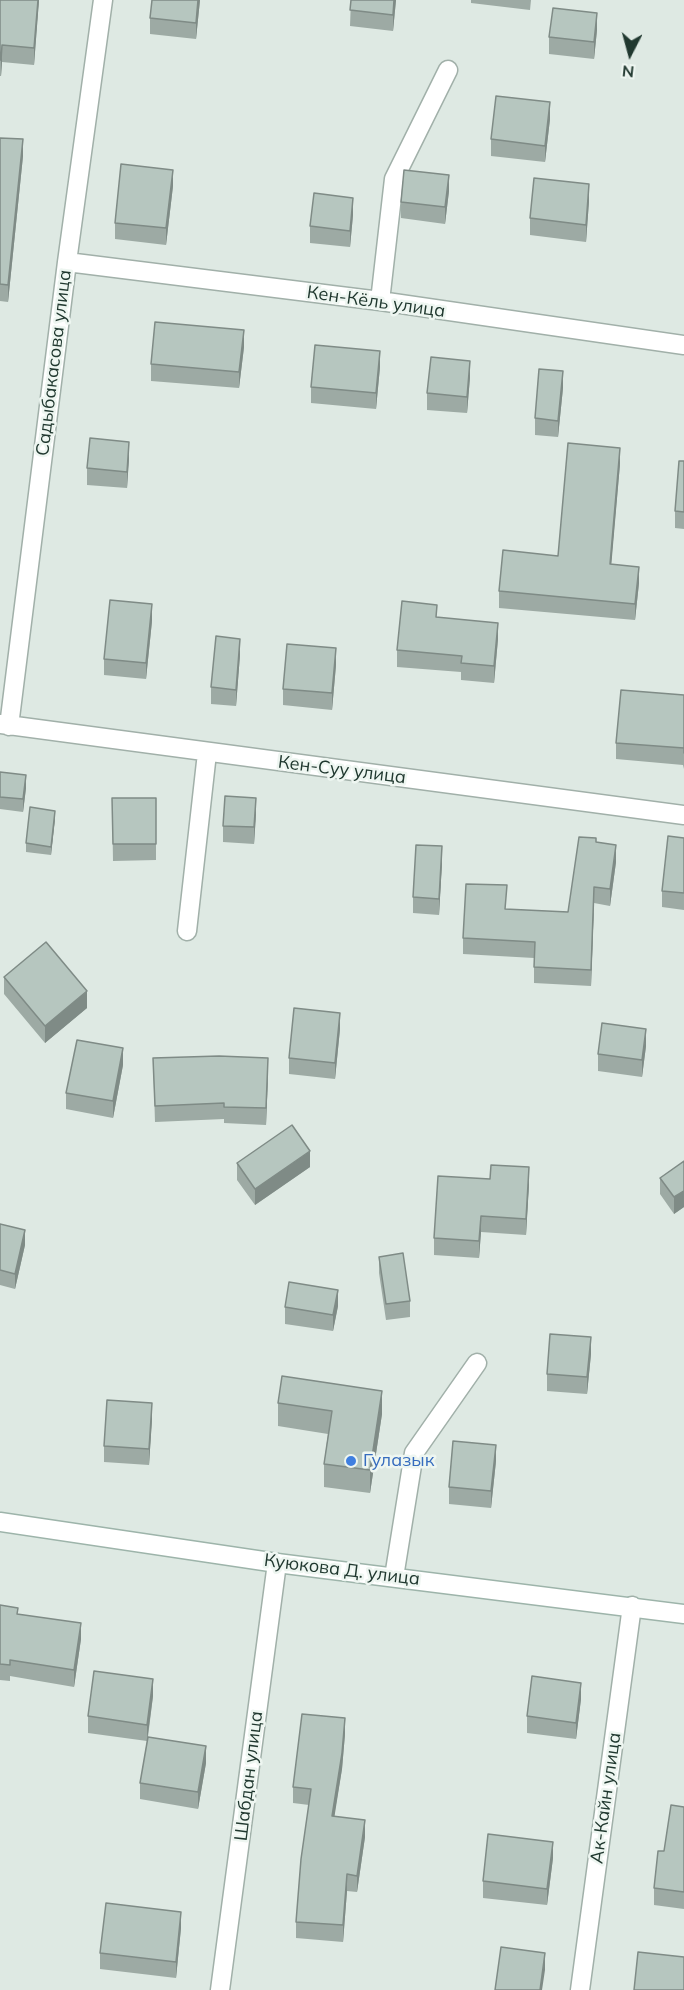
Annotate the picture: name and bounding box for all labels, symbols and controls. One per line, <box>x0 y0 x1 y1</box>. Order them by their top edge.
north arrow <box>600 24 660 84</box>
text: N <box>621 61 635 82</box>
street label: Садыбакасова улица <box>32 269 76 457</box>
street label: Кен-Кёль улица <box>305 282 447 322</box>
street label: Кен-Суу улица <box>277 751 407 789</box>
place label: Гулазык <box>363 1450 434 1472</box>
marker: Гулазык <box>344 1454 358 1468</box>
street label: Куюкова Д. улица <box>263 1550 421 1590</box>
street label: Шабдан улица <box>230 1710 268 1842</box>
street label: Ак-Кайн улица <box>586 1731 626 1865</box>

